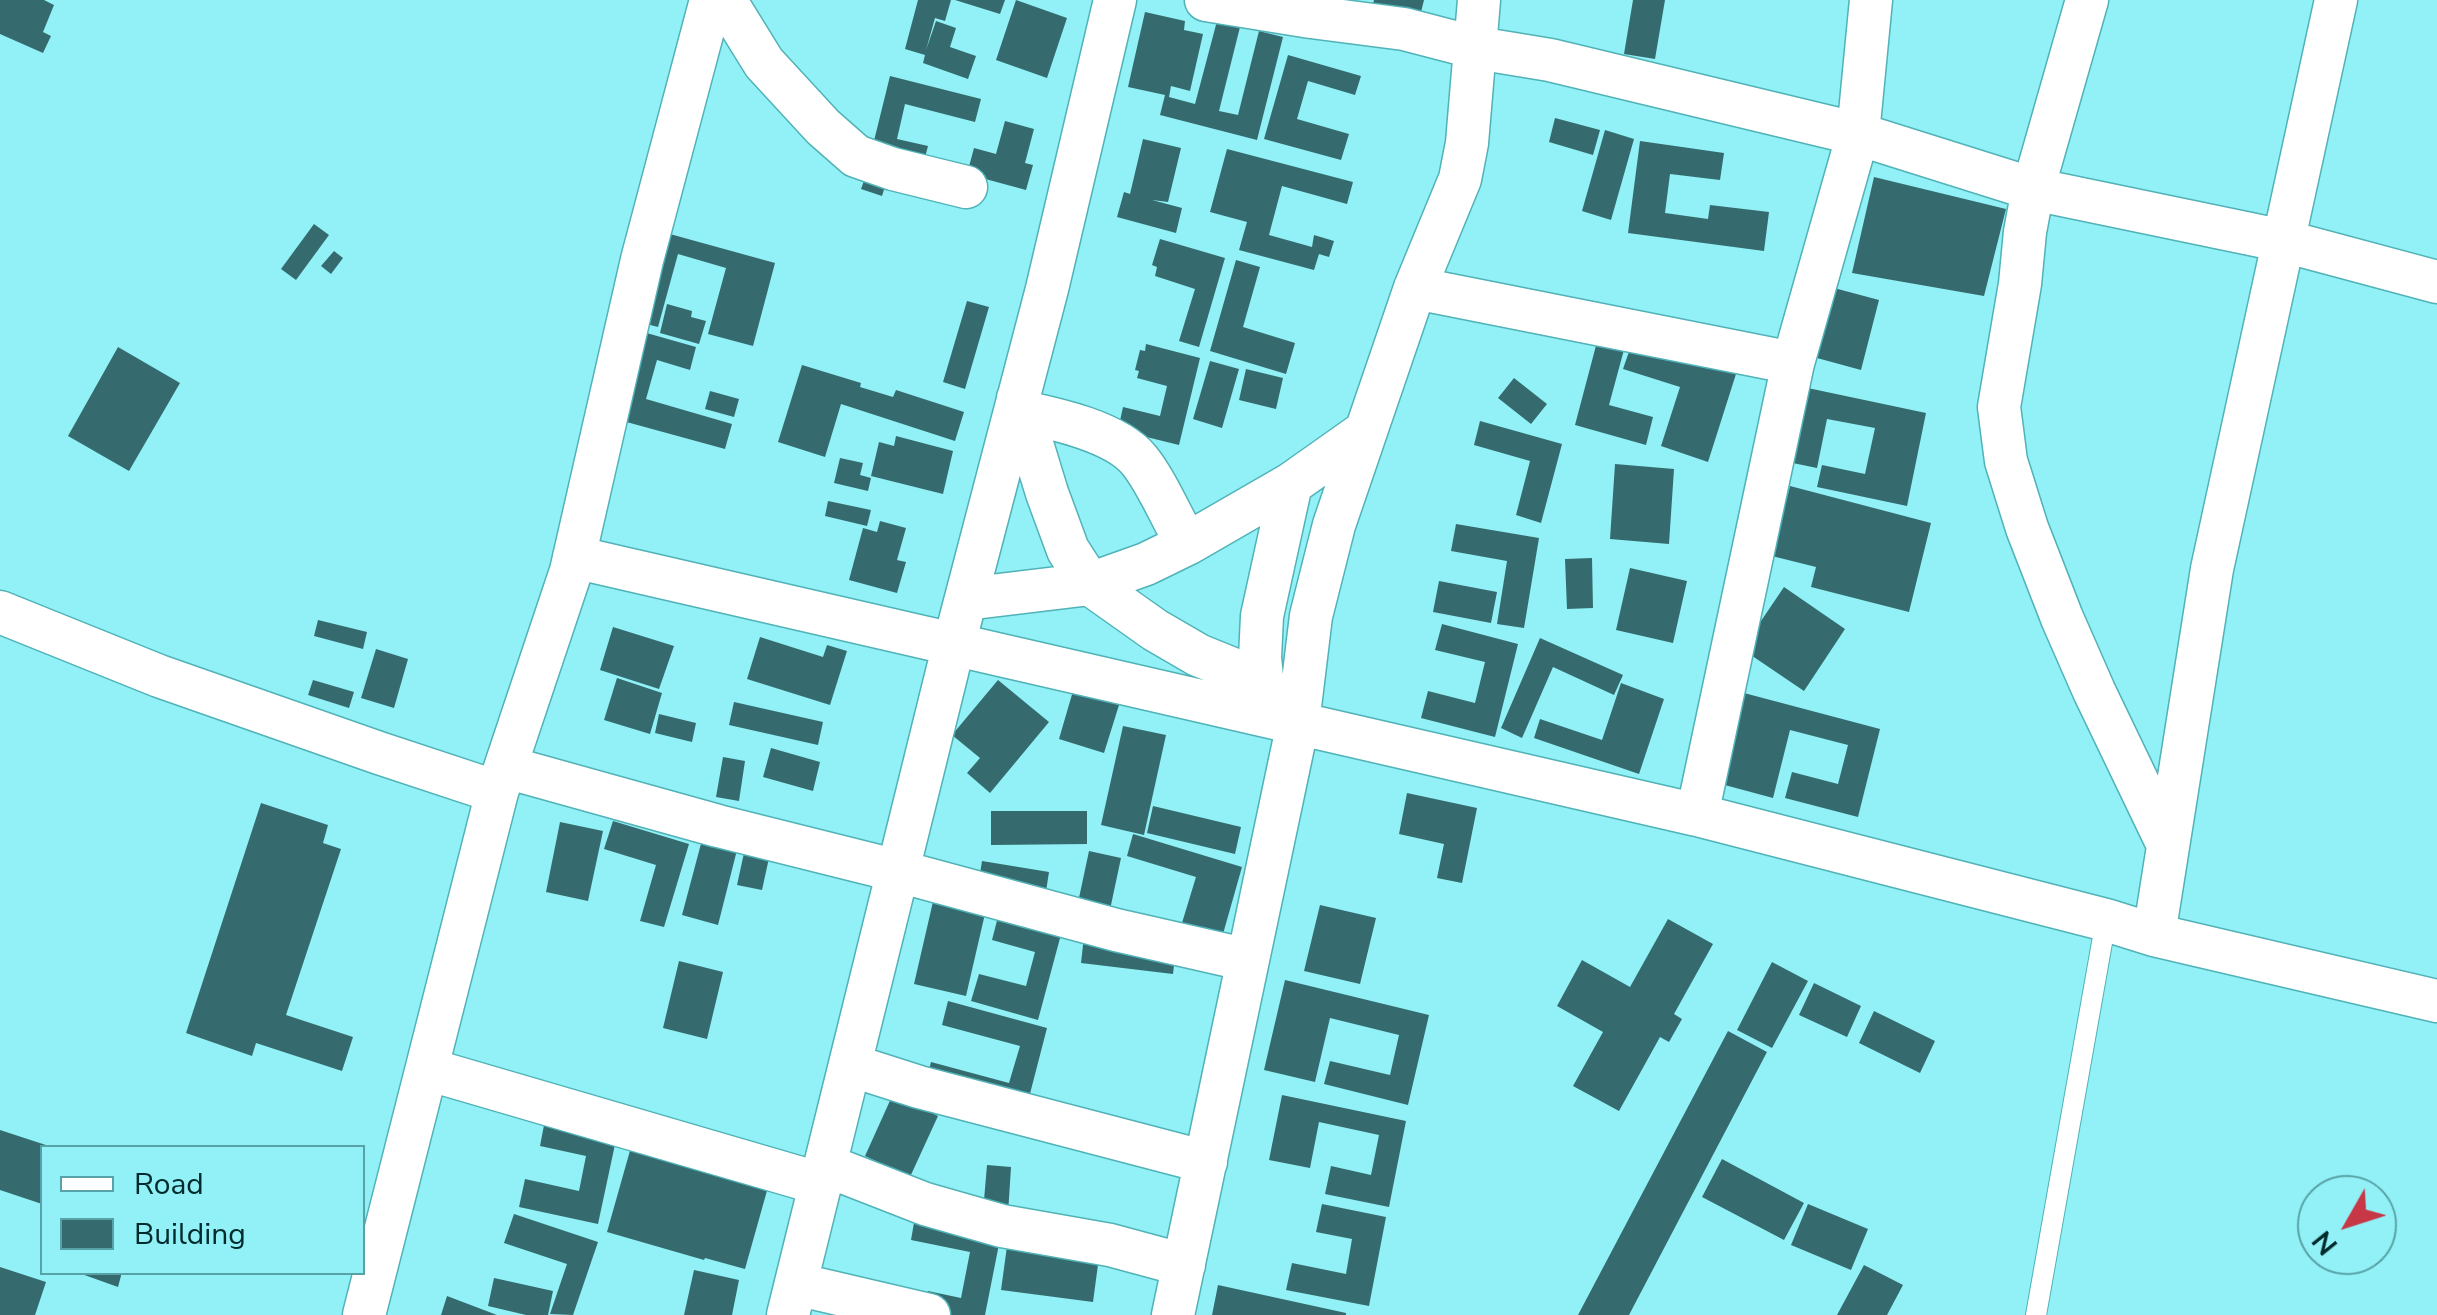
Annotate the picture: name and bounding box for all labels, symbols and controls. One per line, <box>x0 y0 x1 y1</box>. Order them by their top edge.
legend <box>40 1145 365 1275</box>
text: Road <box>134 1164 204 1205</box>
north arrow <box>2297 1175 2397 1275</box>
text: Building <box>134 1214 246 1255</box>
text: N <box>2304 1223 2347 1263</box>

